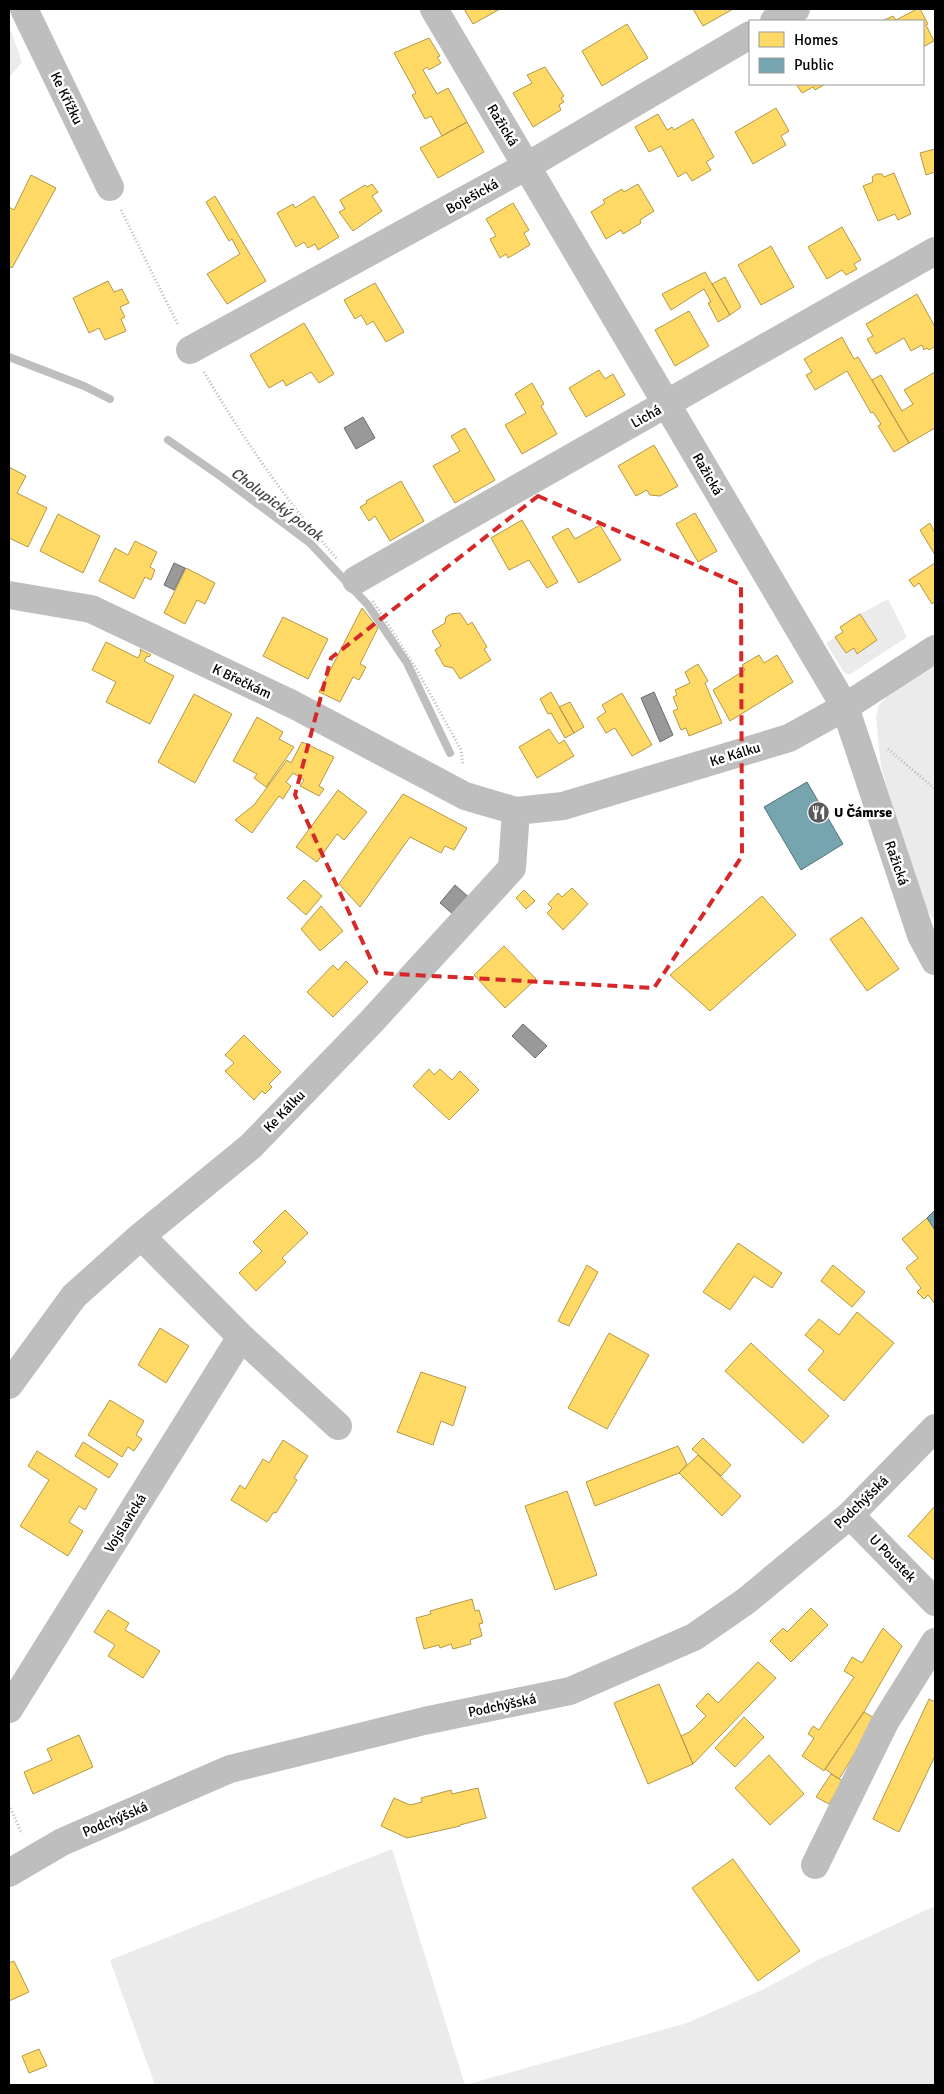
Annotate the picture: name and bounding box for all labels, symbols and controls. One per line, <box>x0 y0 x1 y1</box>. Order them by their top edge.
legend <box>749 20 924 85</box>
text: Homes <box>794 31 838 49</box>
text: Public <box>794 56 834 74</box>
street label: Ke Křížku <box>47 69 87 127</box>
street label: Ražická <box>483 101 522 149</box>
street label: Boješická <box>443 175 501 218</box>
street label: Lichá <box>628 401 664 432</box>
street label: Ražická <box>689 450 726 498</box>
water label: Cholupický potok <box>227 464 328 545</box>
street label: K Břečkám <box>209 660 274 703</box>
street label: Ke Kálku <box>708 739 763 770</box>
restaurant icon: U Čámrse <box>806 800 830 824</box>
place label: U Čámrse <box>834 804 892 821</box>
street label: Ražická <box>881 839 912 888</box>
street label: Ke Kálku <box>260 1087 309 1136</box>
street label: Podchýšská <box>831 1472 892 1532</box>
street label: Vojslavická <box>101 1491 150 1556</box>
street label: U Poustek <box>866 1531 920 1586</box>
street label: Podchýšská <box>467 1690 538 1721</box>
street label: Podchýšská <box>80 1798 150 1841</box>

